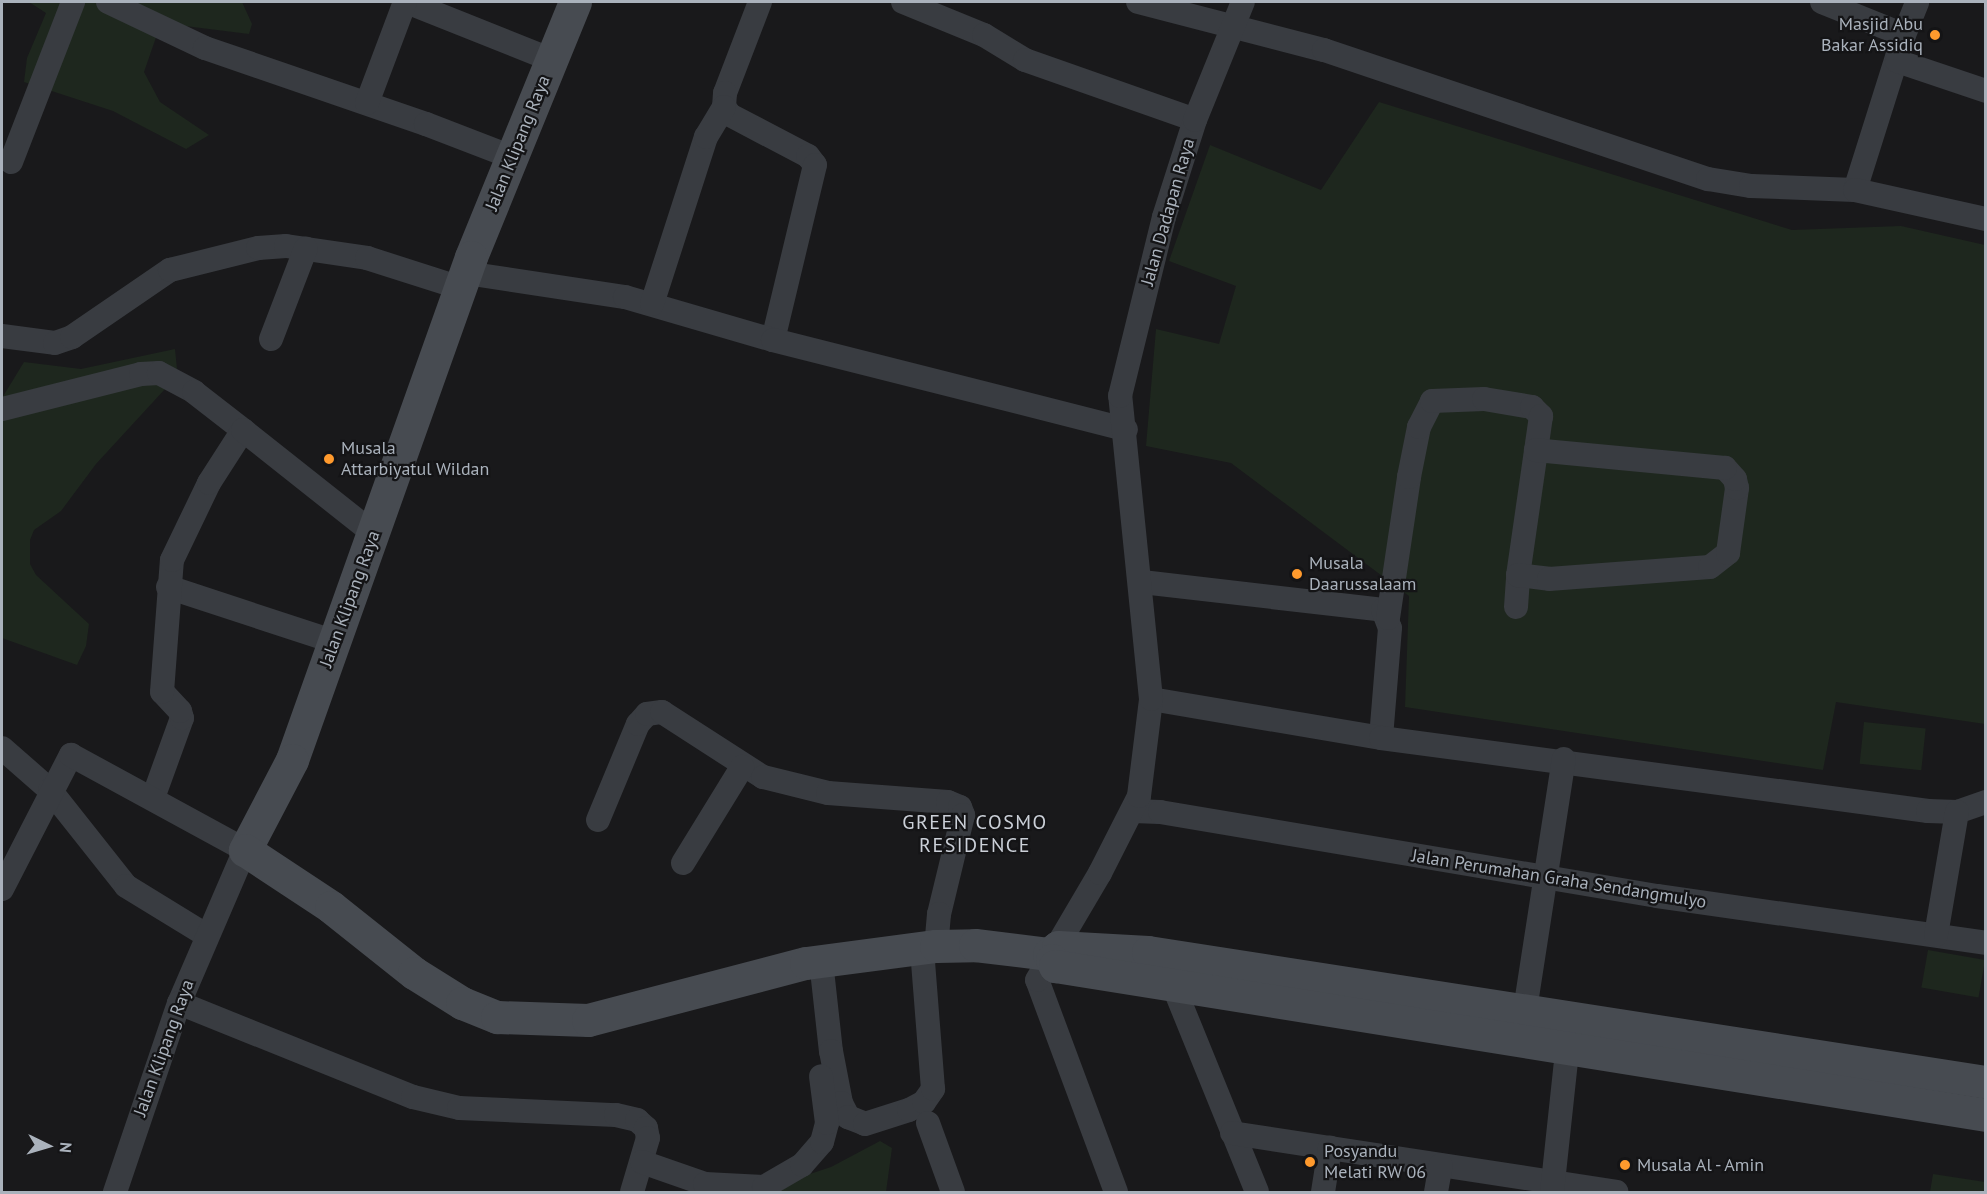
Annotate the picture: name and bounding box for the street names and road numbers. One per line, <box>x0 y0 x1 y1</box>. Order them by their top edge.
street label: Jalan Klipang Raya <box>481 72 555 214</box>
street label: Jalan Dadapan Raya <box>1137 136 1199 288</box>
street label: Jalan Klipang Raya <box>315 528 385 670</box>
street label: Jalan Perumahan Graha Sendangmulyo <box>1410 845 1708 913</box>
street label: Jalan Klipang Raya <box>129 977 199 1119</box>

